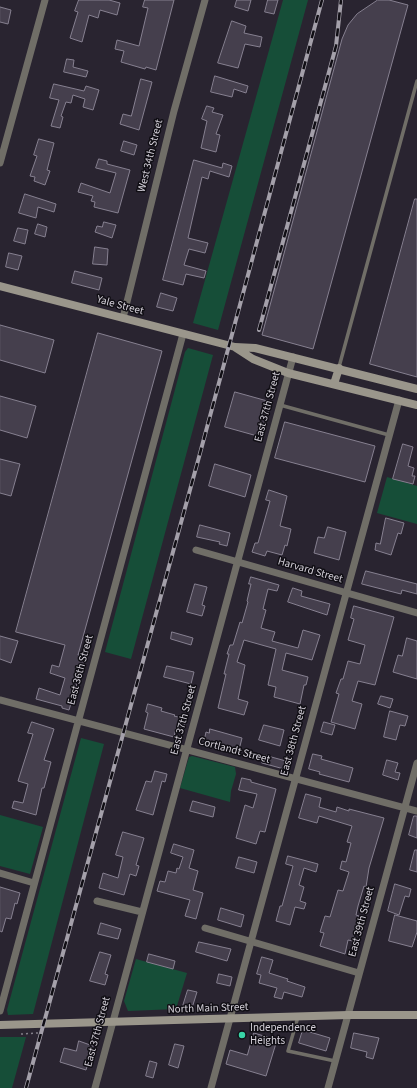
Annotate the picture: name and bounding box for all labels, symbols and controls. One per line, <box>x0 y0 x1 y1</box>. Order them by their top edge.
street label: West 34th Street <box>136 118 166 194</box>
street label: Yale Street <box>95 293 145 319</box>
street label: East 37th Street <box>252 370 284 444</box>
street label: Harvard Street <box>276 555 344 587</box>
street label: East 36th Street <box>65 633 97 707</box>
street label: East 37th Street <box>168 683 200 757</box>
street label: East 38th Street <box>278 704 310 778</box>
street label: Cortlandt Street <box>197 735 271 767</box>
street label: East 39th Street <box>346 885 378 959</box>
street label: East 37th Street <box>82 995 114 1069</box>
street label: North Main Street <box>167 1001 249 1017</box>
place label: Independence Heights <box>250 1022 316 1048</box>
marker: Independence Heights <box>237 1030 247 1040</box>

